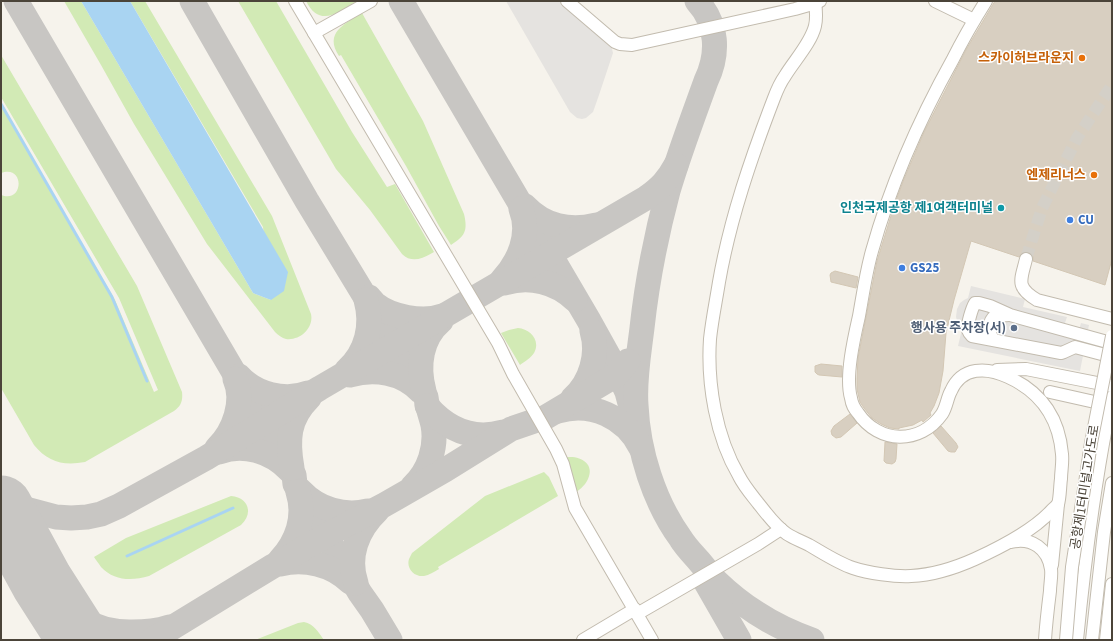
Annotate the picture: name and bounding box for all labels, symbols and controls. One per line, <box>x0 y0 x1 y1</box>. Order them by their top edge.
place label: 스카이허브라운지 <box>978 49 1074 67</box>
marker: 스카이허브라운지 <box>1077 53 1087 63</box>
place label: 엔제리너스 <box>1026 166 1086 184</box>
marker: 엔제리너스 <box>1089 170 1099 180</box>
place label: 인천국제공항 제1여객터미널 <box>840 199 993 217</box>
marker: 인천국제공항 제1여객터미널 <box>996 203 1006 213</box>
place label: CU <box>1078 211 1094 229</box>
marker: CU <box>1065 215 1075 225</box>
place label: GS25 <box>910 259 939 277</box>
marker: GS25 <box>897 263 907 273</box>
place label: 행사용 주차장(서) <box>911 319 1006 337</box>
marker: 행사용 주차장(서) <box>1009 323 1019 333</box>
street label: 공항제1터미널고가도로 <box>1066 423 1104 551</box>

